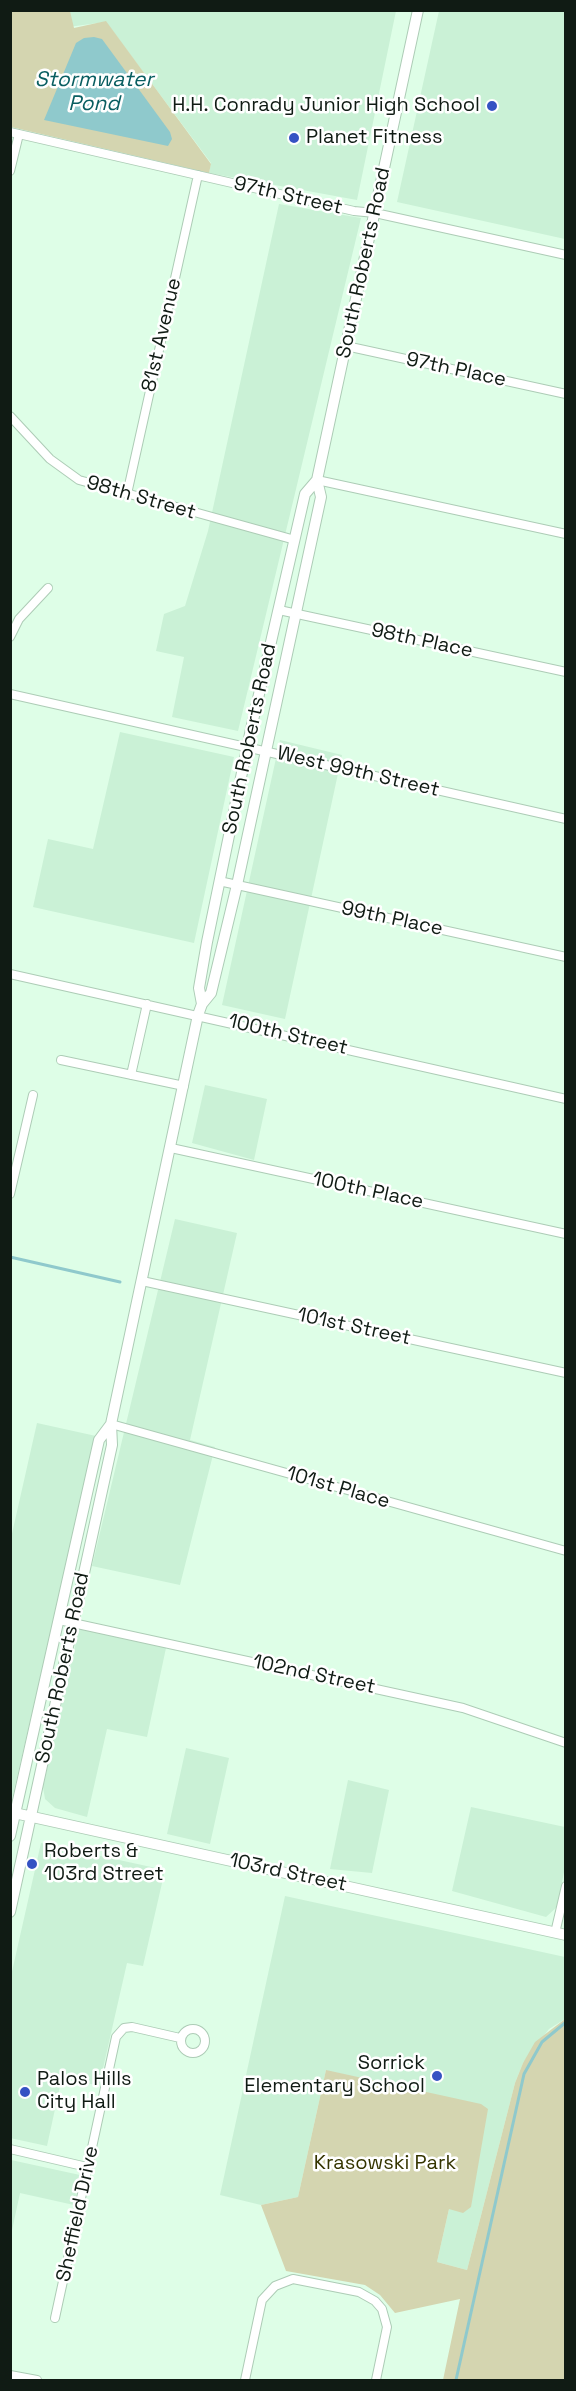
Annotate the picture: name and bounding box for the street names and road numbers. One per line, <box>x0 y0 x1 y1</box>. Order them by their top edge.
street label: South Roberts Road <box>332 165 396 361</box>
street label: 97th Street <box>231 172 345 220</box>
street label: 81st Avenue <box>137 276 187 394</box>
street label: 97th Place <box>404 348 508 392</box>
street label: 98th Street <box>84 471 198 525</box>
street label: 98th Place <box>369 619 475 663</box>
street label: South Roberts Road <box>218 641 282 837</box>
street label: West 99th Street <box>274 742 442 802</box>
street label: 99th Place <box>339 897 445 941</box>
street label: 100th Street <box>226 1010 350 1060</box>
street label: 100th Place <box>310 1168 426 1214</box>
street label: 101st Street <box>295 1303 413 1351</box>
street label: 101st Place <box>284 1462 392 1514</box>
street label: South Roberts Road <box>31 1570 95 1766</box>
street label: 102nd Street <box>251 1650 377 1700</box>
street label: 103rd Street <box>227 1849 349 1897</box>
street label: Sheffield Drive <box>52 2144 104 2284</box>

